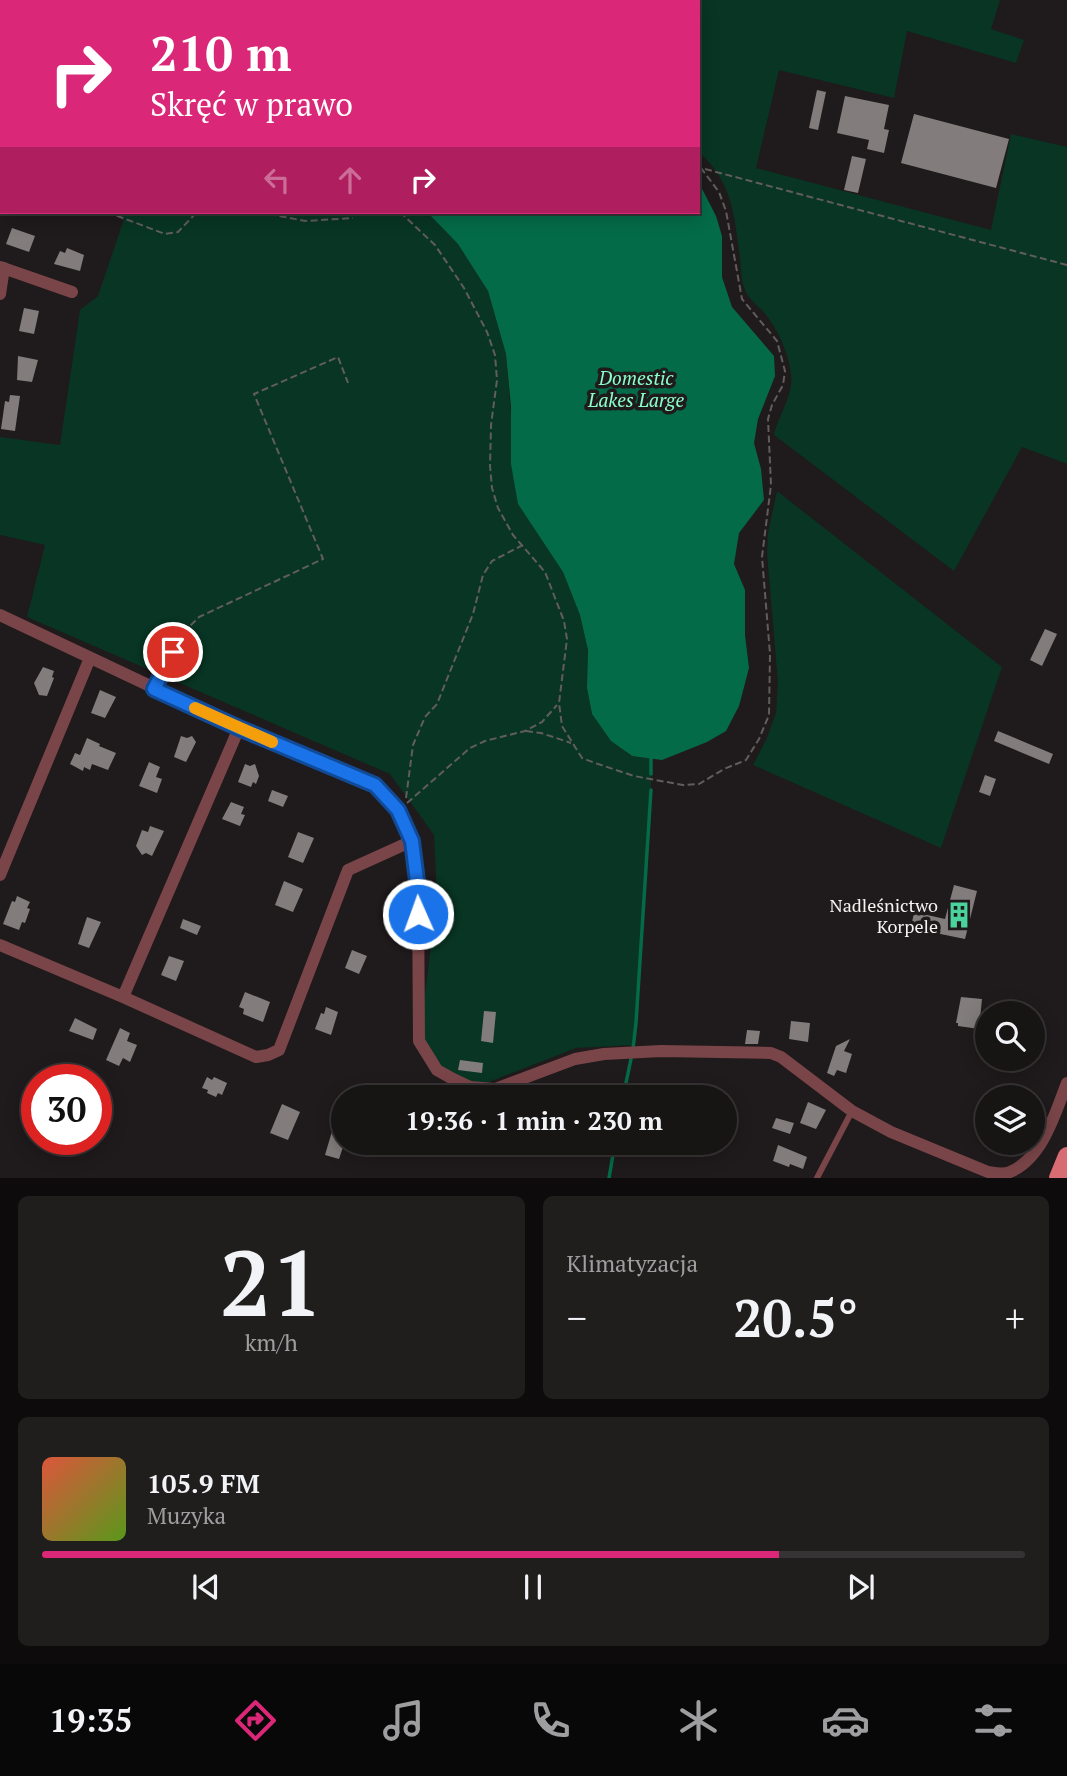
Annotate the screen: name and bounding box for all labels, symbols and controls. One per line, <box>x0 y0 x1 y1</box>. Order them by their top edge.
text: 210 m <box>150 20 292 85</box>
icon: right <box>35 28 126 119</box>
text: Skręć w prawo <box>150 83 353 125</box>
icon: left <box>258 161 296 199</box>
icon: ahead <box>331 161 369 199</box>
icon: right <box>404 161 442 199</box>
water label: Domestic Lakes Large <box>587 365 684 412</box>
pin <box>143 622 203 682</box>
icon: arrive <box>154 633 192 671</box>
position arrow <box>381 877 455 951</box>
place label: Nadleśnictwo Korpele <box>829 893 938 938</box>
building icon: Nadleśnictwo Korpele <box>944 900 974 930</box>
map controls <box>975 1001 1045 1155</box>
button: search <box>975 1001 1045 1071</box>
speed limit sign: 30 <box>21 1064 112 1155</box>
button: layers <box>975 1085 1045 1155</box>
text: 19:36 · 1 min · 230 m <box>405 1103 663 1137</box>
text: 21 <box>220 1221 323 1342</box>
text: Klimatyzacja <box>567 1248 698 1279</box>
text: 20.5° <box>733 1283 858 1352</box>
text: − <box>567 1293 587 1343</box>
text: + <box>1005 1293 1025 1343</box>
text: km/h <box>245 1327 298 1358</box>
text: 105.9 FM <box>147 1466 260 1500</box>
text: Muzyka <box>147 1500 226 1531</box>
icon: previous <box>187 1568 225 1606</box>
icon: pause <box>514 1568 552 1606</box>
icon: next <box>842 1568 880 1606</box>
icon: directions <box>231 1696 280 1745</box>
icon: music <box>379 1696 428 1745</box>
icon: phone <box>526 1696 575 1745</box>
icon: climate <box>674 1696 723 1745</box>
icon: car <box>821 1696 870 1745</box>
icon: filters <box>969 1696 1018 1745</box>
text: 19:35 <box>49 1699 133 1741</box>

